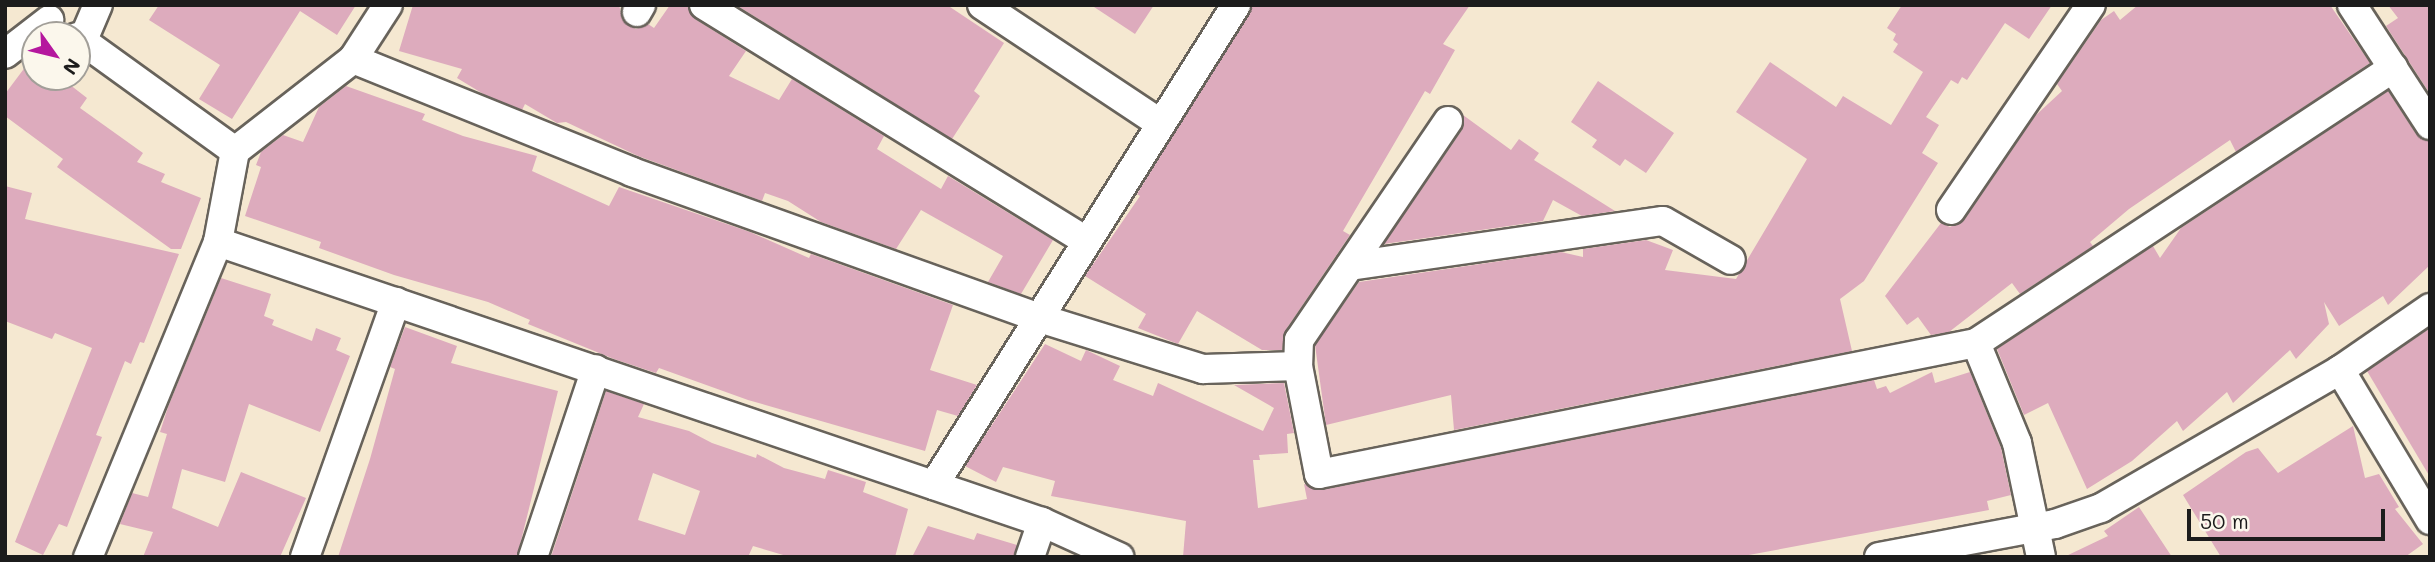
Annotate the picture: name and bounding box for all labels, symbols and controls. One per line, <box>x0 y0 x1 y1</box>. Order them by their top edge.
north arrow <box>21 21 91 91</box>
text: N <box>58 54 87 80</box>
scale bar <box>2190 496 2388 540</box>
text: 50 m <box>2200 507 2249 534</box>

